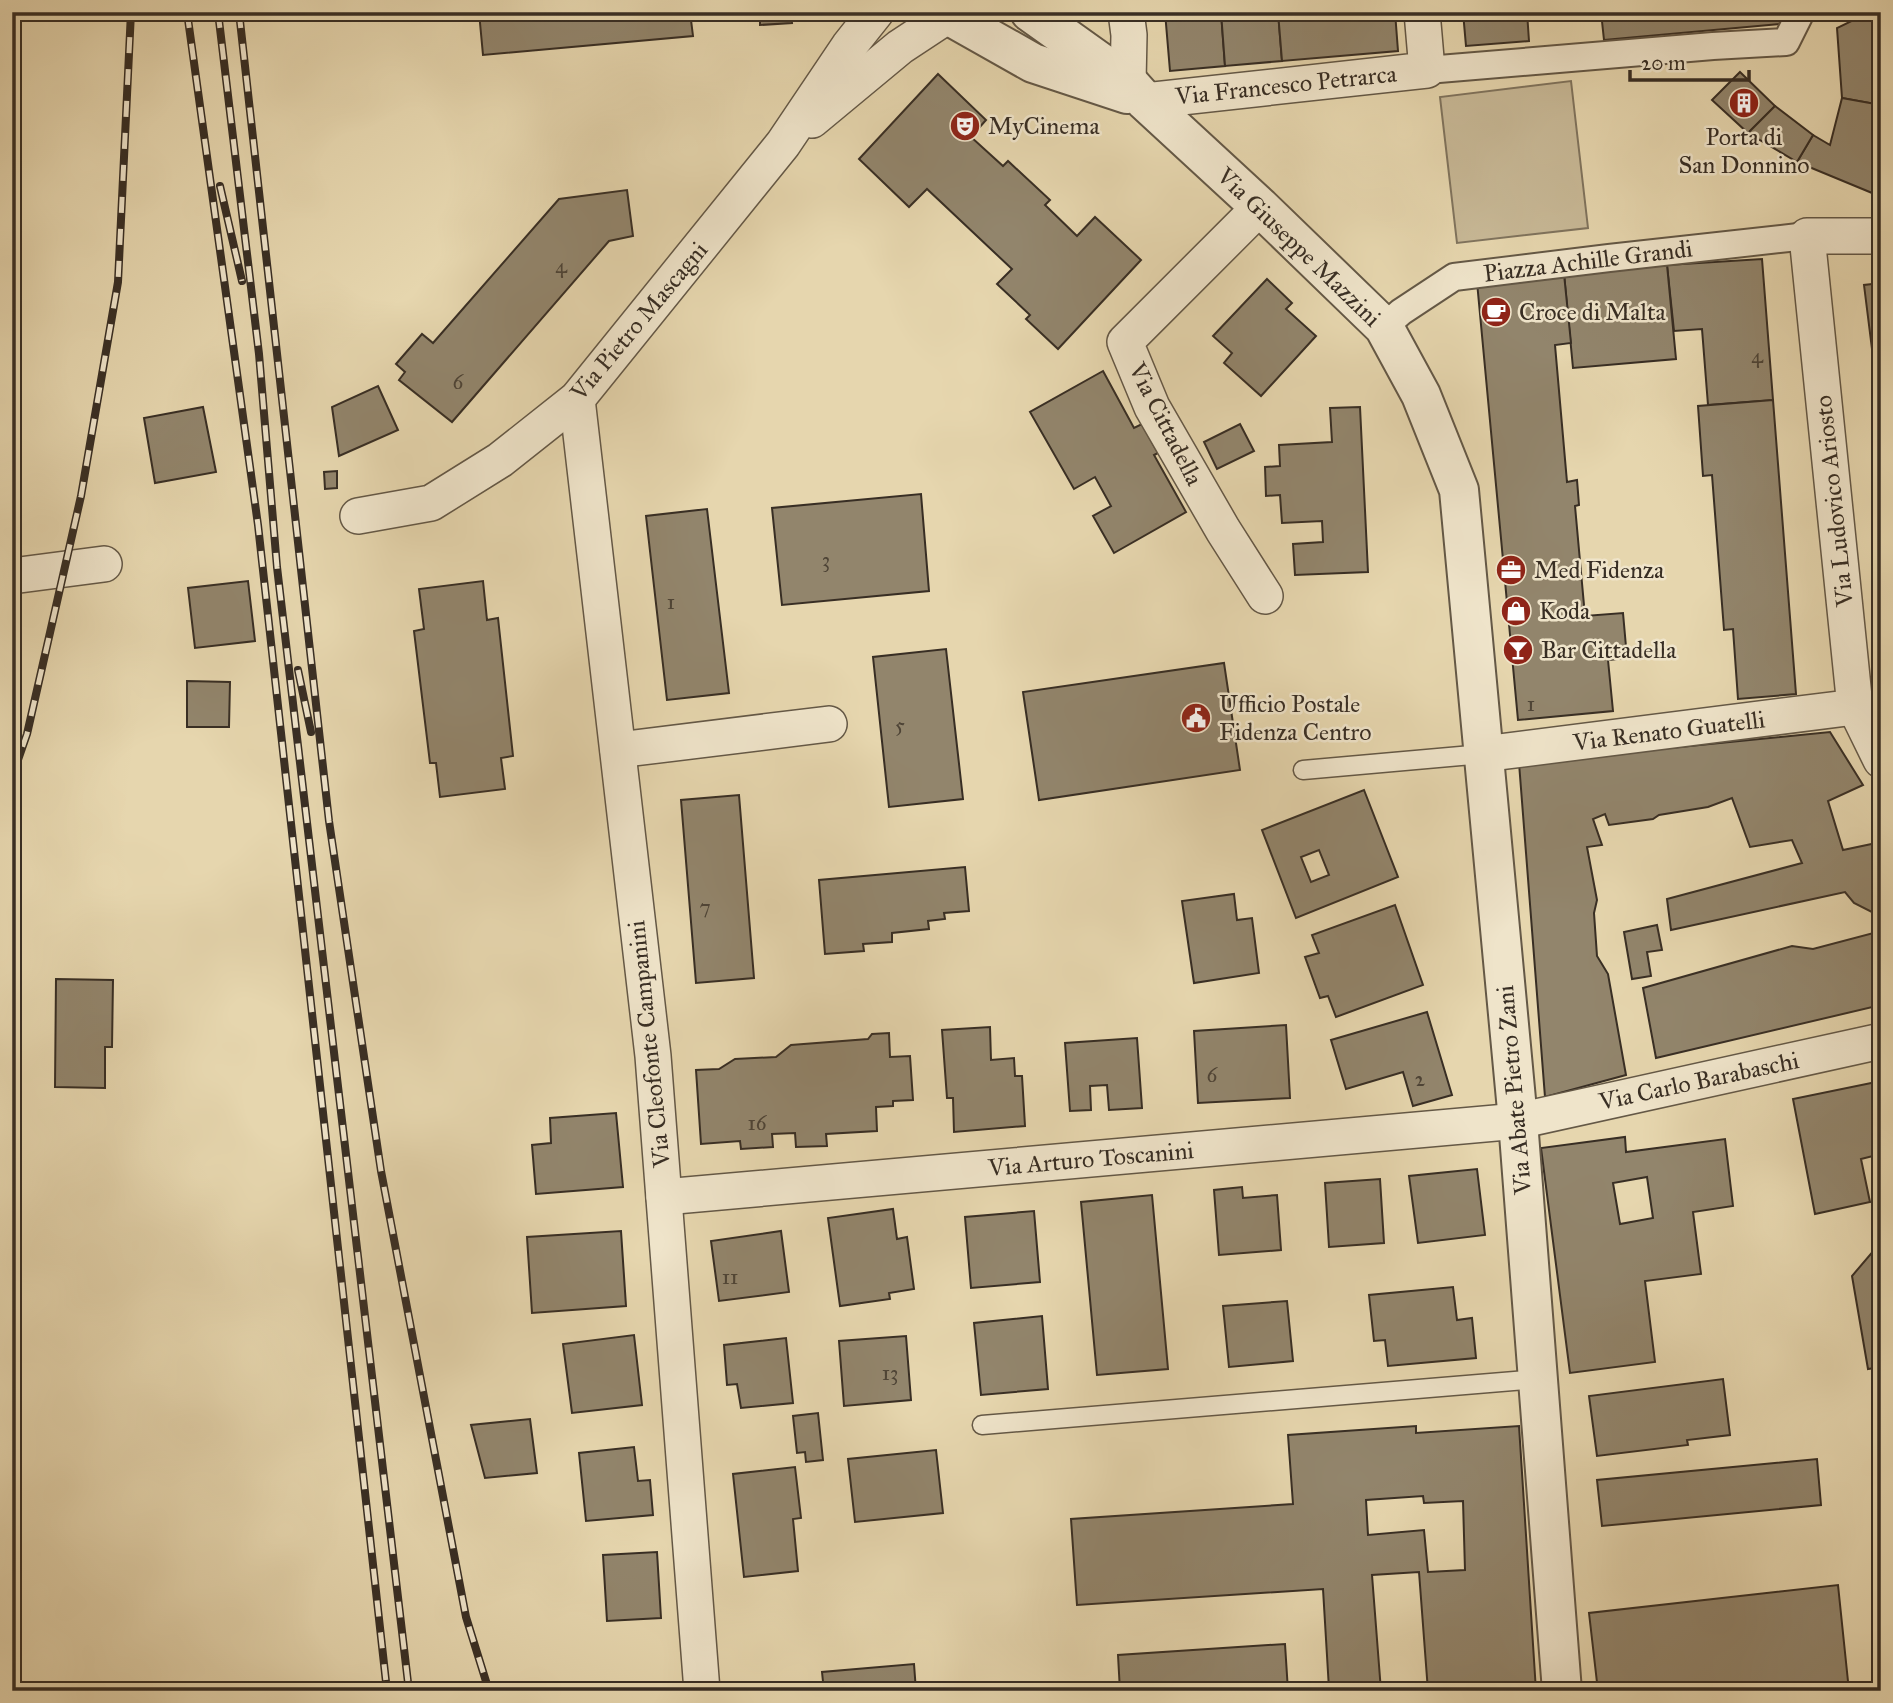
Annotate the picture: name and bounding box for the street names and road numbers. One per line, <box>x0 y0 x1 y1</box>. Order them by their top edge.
street label: Via Francesco Petrarca <box>1173 58 1399 112</box>
street label: Via Giuseppe Mazzini <box>1210 160 1388 333</box>
street label: Piazza Achille Grandi <box>1482 233 1695 289</box>
street label: Via Pietro Mascagni <box>563 235 714 407</box>
street label: Via Cittadella <box>1122 357 1210 491</box>
street label: Via Ludovico Ariosto <box>1808 394 1860 609</box>
street label: Via Renato Guatelli <box>1570 704 1767 758</box>
street label: Via Cleofonte Campanini <box>621 919 677 1170</box>
street label: Via Abate Pietro Zani <box>1490 984 1538 1197</box>
street label: Via Carlo Barabaschi <box>1595 1045 1802 1117</box>
street label: Via Arturo Toscanini <box>986 1135 1195 1183</box>

